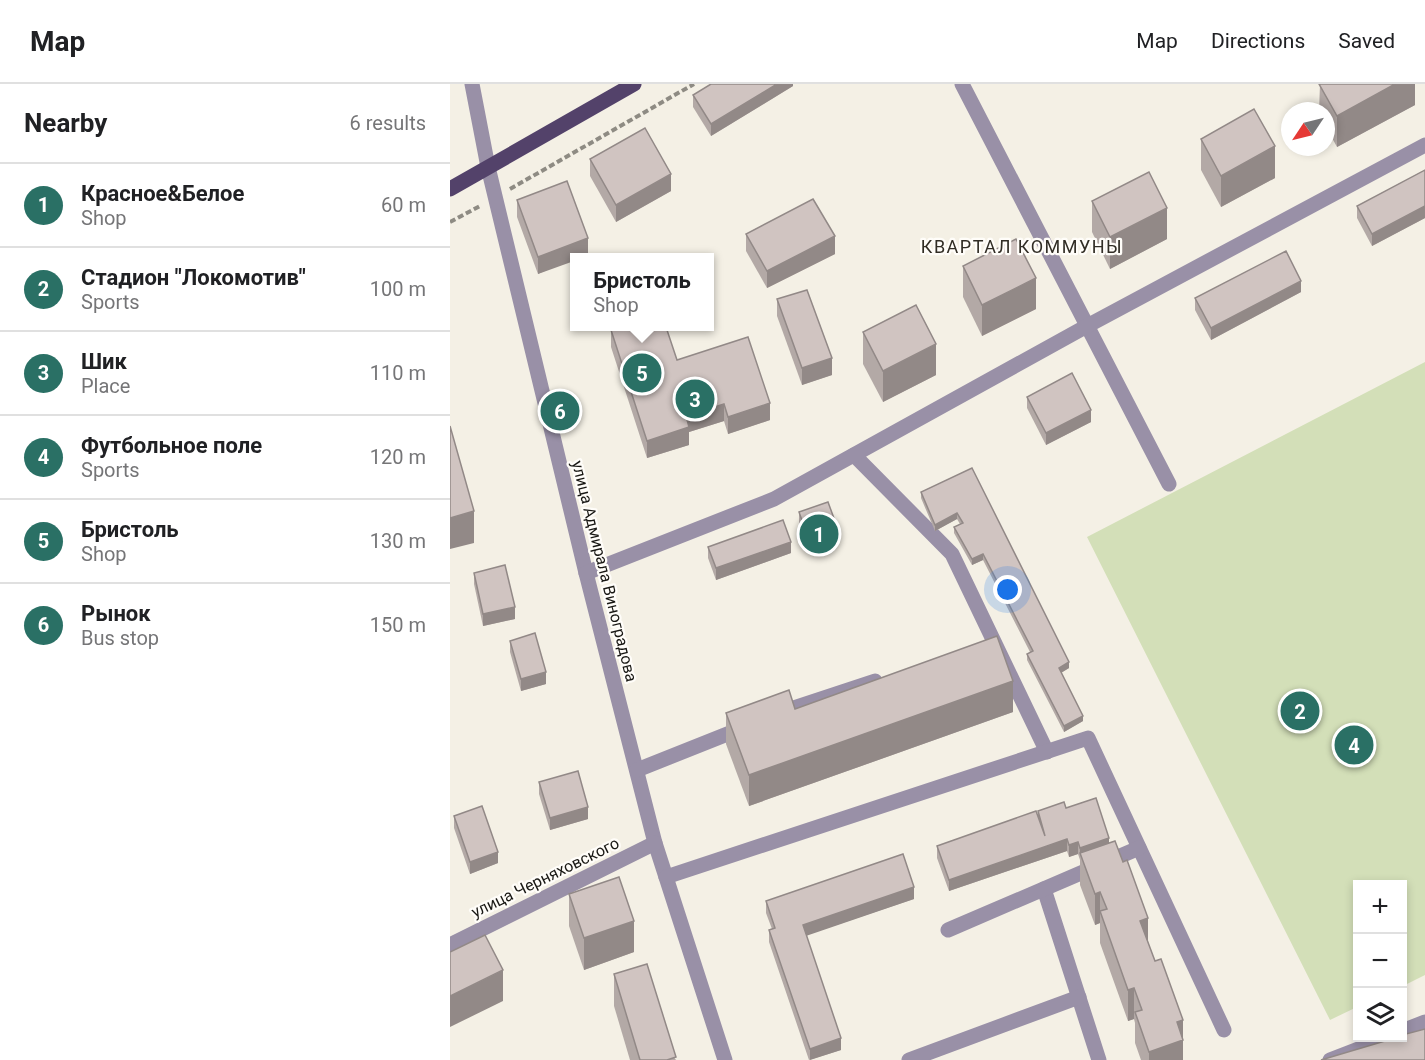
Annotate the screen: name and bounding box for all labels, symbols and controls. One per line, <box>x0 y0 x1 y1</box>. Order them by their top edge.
text: Map <box>30 25 85 58</box>
text: Map <box>1136 29 1178 53</box>
text: Directions <box>1211 29 1305 53</box>
text: Saved <box>1338 29 1395 53</box>
north arrow <box>1281 102 1335 156</box>
text: Nearby <box>24 108 107 138</box>
text: 6 results <box>350 111 426 135</box>
text: Красное&Белое <box>81 181 244 206</box>
text: 1 <box>38 193 49 217</box>
text: 60 m <box>381 193 426 217</box>
text: Shop <box>81 206 127 230</box>
district label: КВАРТАЛ КОММУНЫ <box>921 236 1123 257</box>
popup <box>570 253 714 331</box>
text: Стадион "Локомотив" <box>81 265 306 290</box>
text: Бристоль <box>593 268 691 293</box>
text: 2 <box>38 277 49 301</box>
text: 100 m <box>370 277 426 301</box>
text: Sports <box>81 290 140 314</box>
text: Shop <box>593 293 639 317</box>
text: Шик <box>81 349 127 374</box>
pin: 5 <box>622 350 662 396</box>
text: 3 <box>38 361 49 385</box>
text: 110 m <box>370 361 426 385</box>
text: Place <box>81 374 130 398</box>
pin: 3 <box>676 376 714 422</box>
pin: 6 <box>540 388 580 434</box>
text: Футбольное поле <box>81 433 262 458</box>
text: 4 <box>38 445 49 469</box>
text: 120 m <box>370 445 426 469</box>
text: Sports <box>81 458 140 482</box>
street label: улица Адмирала Виноградова <box>568 459 641 684</box>
pin: 1 <box>800 512 838 556</box>
text: Бристоль <box>81 517 179 542</box>
text: 5 <box>38 529 49 553</box>
text: 130 m <box>370 529 426 553</box>
text: Shop <box>81 542 127 566</box>
your location <box>993 575 1022 604</box>
text: Рынок <box>81 601 151 626</box>
text: 6 <box>38 613 49 637</box>
text: 150 m <box>370 613 426 637</box>
text: Bus stop <box>81 626 159 650</box>
pin: 2 <box>1280 688 1320 734</box>
pin: 4 <box>1334 722 1374 768</box>
street label: улица Черняховского <box>468 833 622 922</box>
map controls <box>1353 880 1407 1042</box>
button: + <box>1353 880 1407 934</box>
button: − <box>1353 934 1407 988</box>
button: layers <box>1353 988 1407 1042</box>

